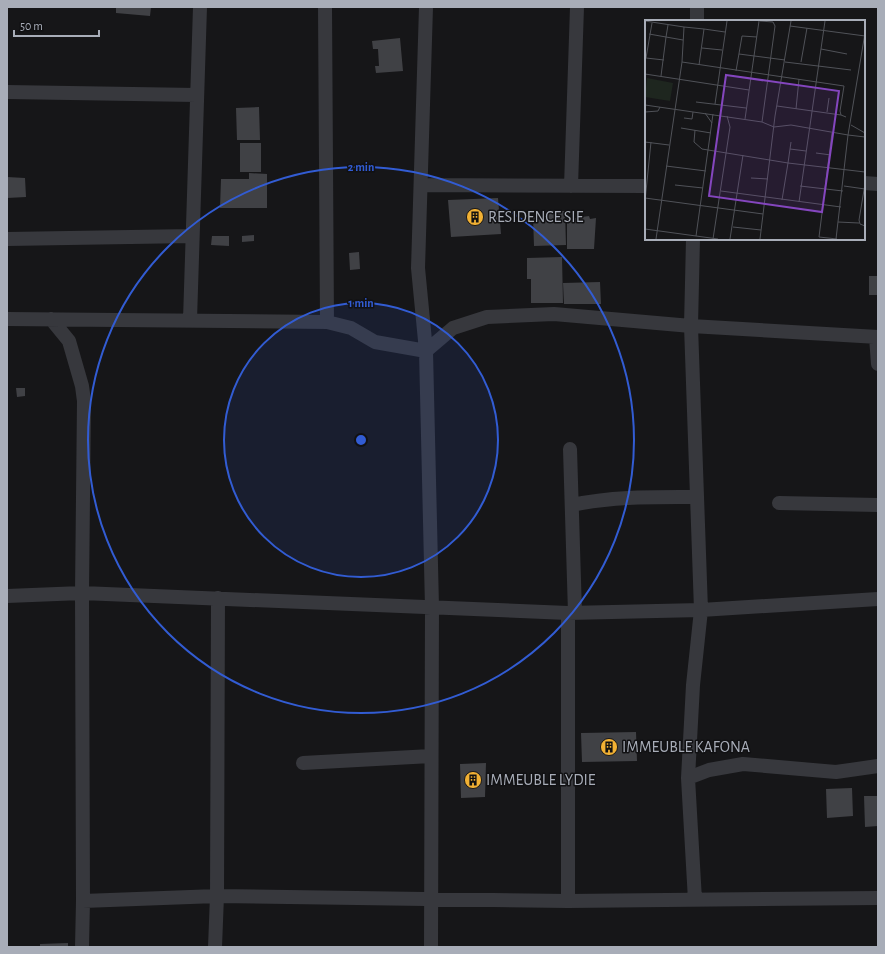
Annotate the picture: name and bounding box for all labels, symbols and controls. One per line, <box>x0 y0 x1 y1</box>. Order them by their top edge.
scale bar <box>14 12 99 38</box>
text: 50 m <box>20 20 43 32</box>
inset map <box>645 20 865 240</box>
text: 2 min <box>348 161 374 173</box>
building icon: RESIDENCE SIE <box>465 207 485 227</box>
place label: RESIDENCE SIE <box>488 209 584 225</box>
text: 1 min <box>348 297 374 309</box>
centre of rings <box>354 433 368 447</box>
building icon: IMMEUBLE KAFONA <box>599 737 619 757</box>
place label: IMMEUBLE KAFONA <box>622 739 750 755</box>
building icon: IMMEUBLE LYDIE <box>463 770 483 790</box>
place label: IMMEUBLE LYDIE <box>486 772 596 788</box>

